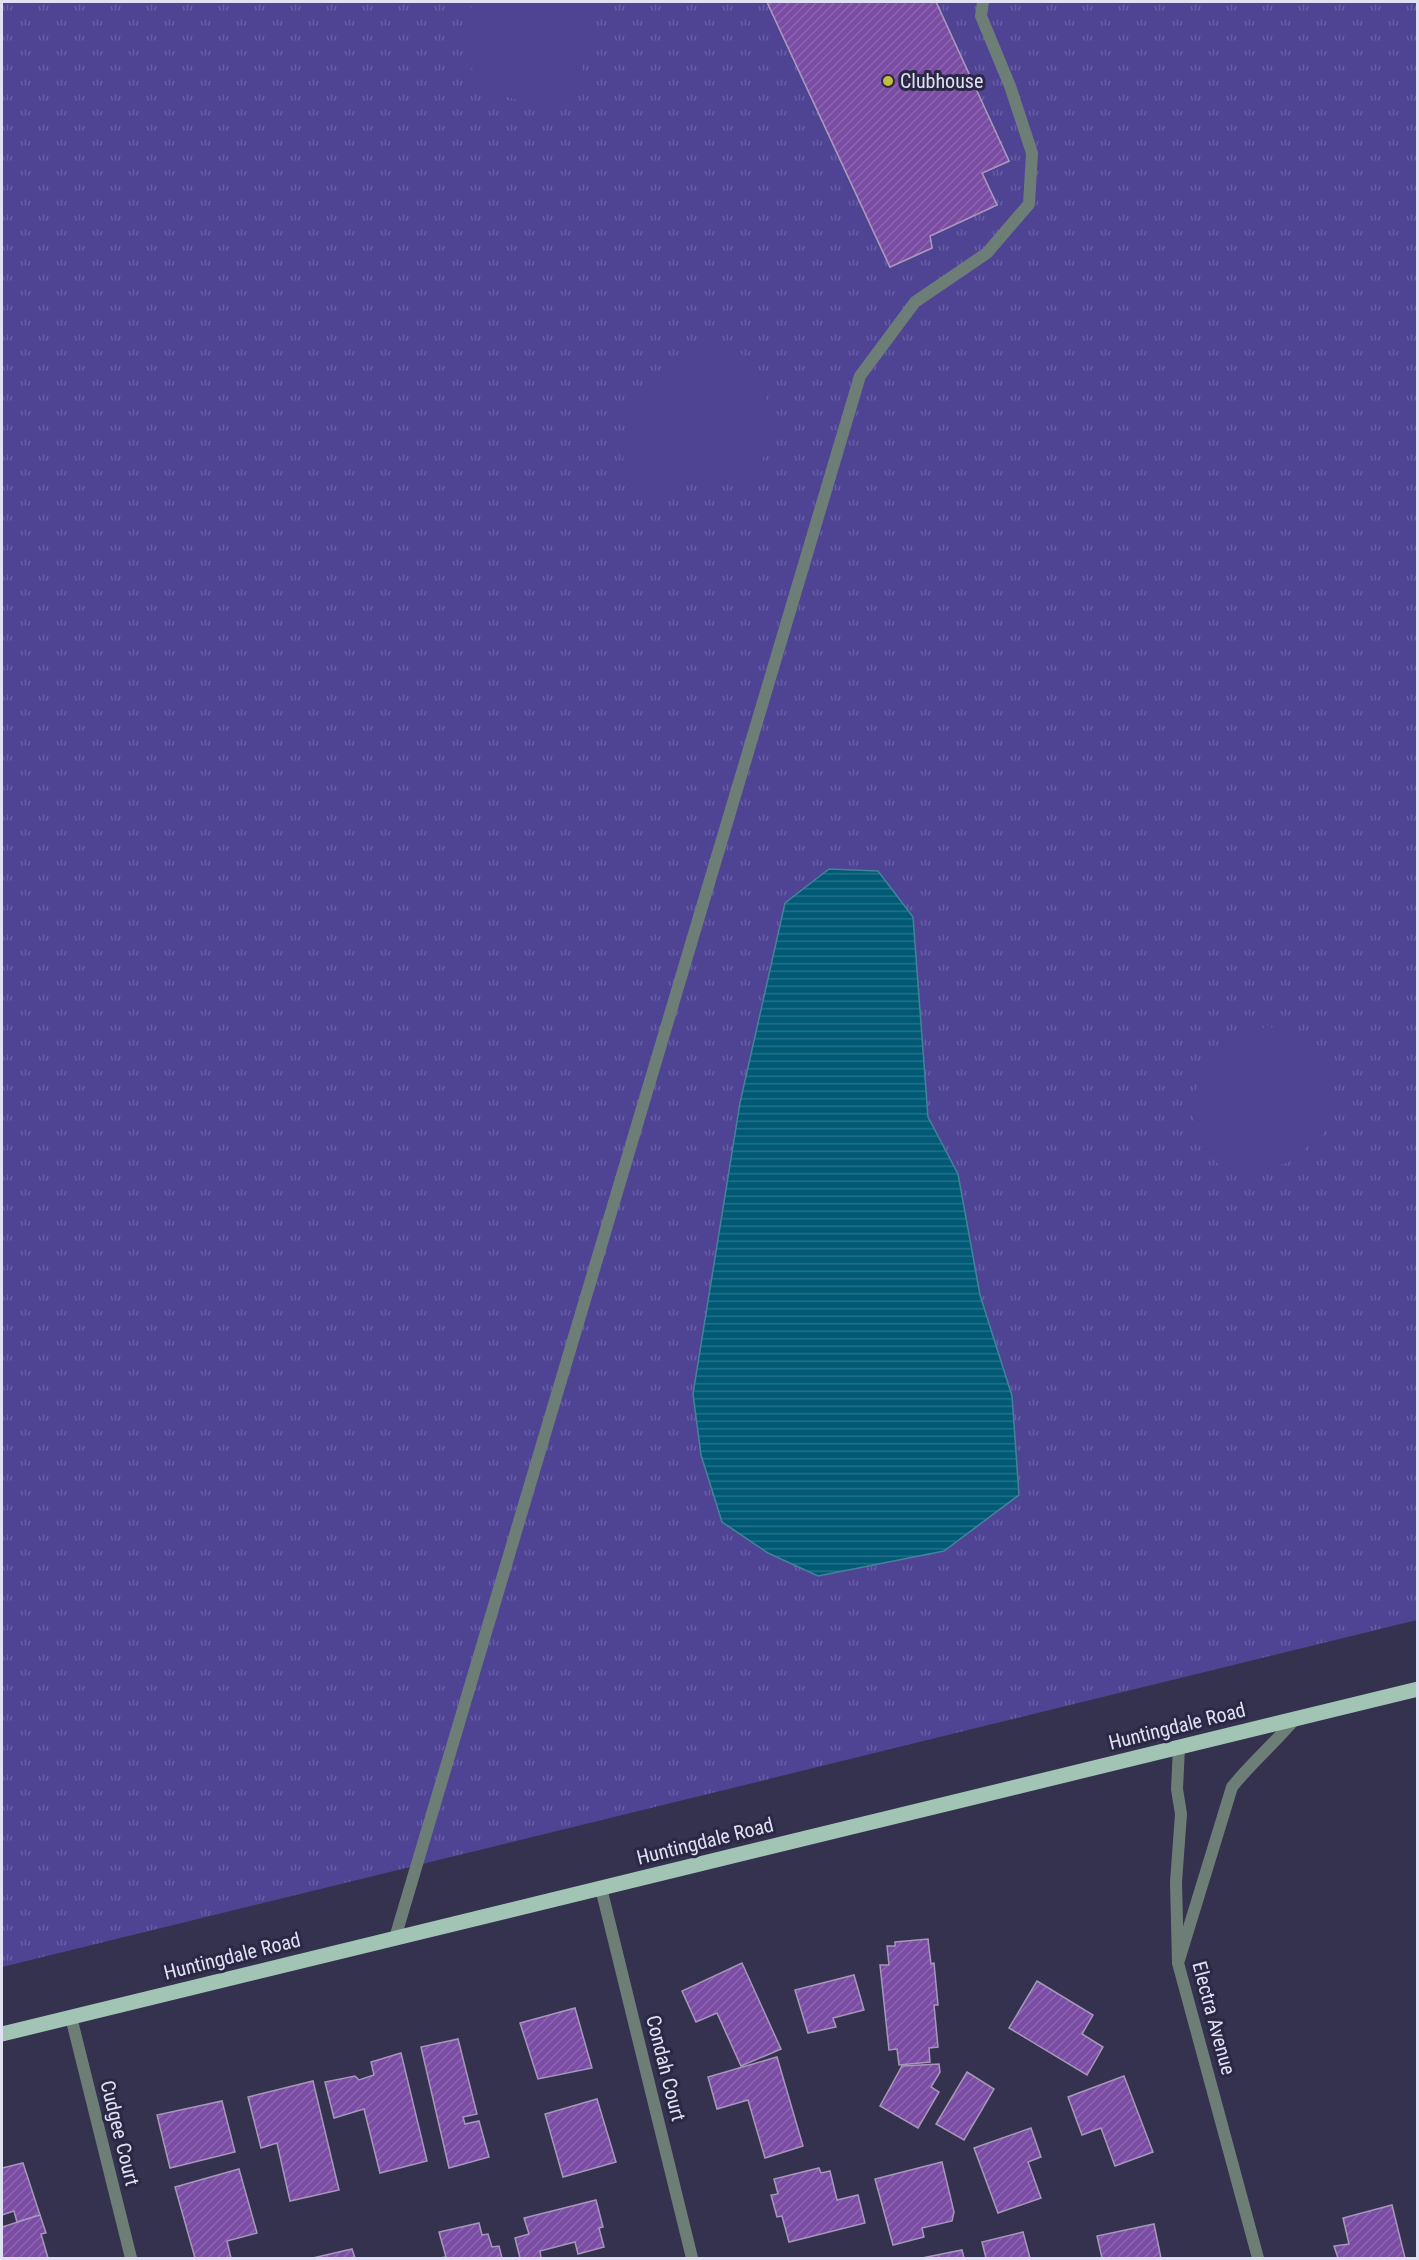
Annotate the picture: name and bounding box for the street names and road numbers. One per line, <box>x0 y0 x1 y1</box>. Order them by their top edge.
street label: Huntingdale Road <box>1106 1697 1248 1755</box>
street label: Huntingdale Road <box>634 1812 776 1870</box>
street label: Huntingdale Road <box>161 1927 303 1985</box>
street label: Electra Avenue <box>1187 1959 1241 2077</box>
street label: Condah Court <box>641 2013 691 2124</box>
street label: Cudgee Court <box>95 2078 145 2188</box>

